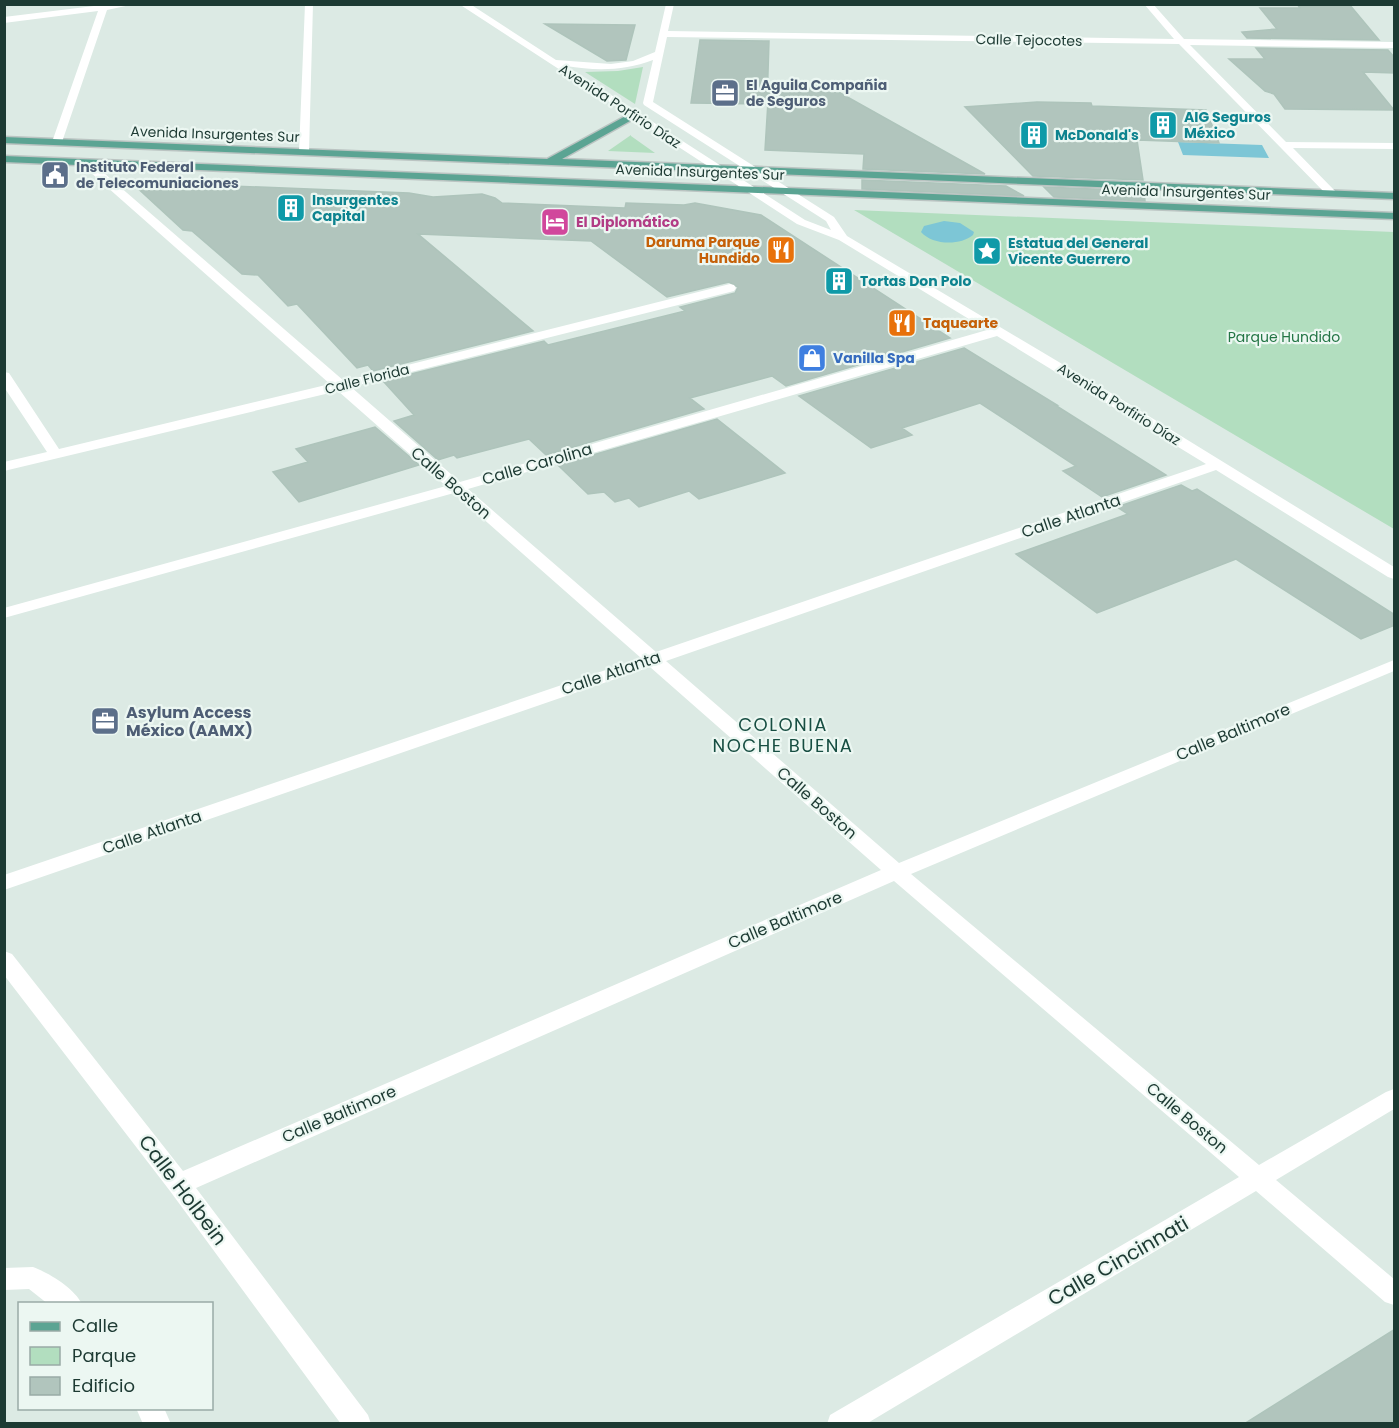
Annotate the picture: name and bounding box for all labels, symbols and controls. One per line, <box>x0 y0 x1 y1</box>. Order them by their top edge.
street label: Calle Tejocotes <box>975 29 1083 51</box>
street label: Avenida Porfirio Díaz <box>555 59 685 153</box>
place label: El Aguila Compañia de Seguros <box>746 75 887 111</box>
office icon: El Aguila Compañia de Seguros <box>709 77 741 109</box>
place label: AIG Seguros México <box>1184 107 1271 143</box>
building icon: AIG Seguros México <box>1147 109 1179 141</box>
building icon: McDonald's <box>1018 119 1050 151</box>
street label: Avenida Insurgentes Sur <box>130 121 300 147</box>
place label: McDonald's <box>1055 125 1139 145</box>
place label: Instituto Federal de Telecomuniaciones <box>76 157 239 193</box>
public building icon: Instituto Federal de Telecomuniaciones <box>39 159 71 191</box>
street label: Avenida Insurgentes Sur <box>615 159 785 185</box>
street label: Avenida Insurgentes Sur <box>1101 179 1271 205</box>
place label: Insurgentes Capital <box>312 190 399 226</box>
building icon: Insurgentes Capital <box>275 192 307 224</box>
hotel icon: El Diplomático <box>539 206 571 238</box>
place label: El Diplomático <box>576 212 679 232</box>
place label: Daruma Parque Hundido <box>646 232 760 268</box>
place label: Estatua del General Vicente Guerrero <box>1008 233 1148 269</box>
restaurant icon: Daruma Parque Hundido <box>765 234 797 266</box>
place icon: Estatua del General Vicente Guerrero <box>971 235 1003 267</box>
building icon: Tortas Don Polo <box>823 265 855 297</box>
place label: Tortas Don Polo <box>860 271 971 291</box>
restaurant icon: Taquearte <box>886 307 918 339</box>
place label: Taquearte <box>923 313 999 333</box>
park label: Parque Hundido <box>1228 327 1340 347</box>
shop icon: Vanilla Spa <box>796 342 828 374</box>
place label: Vanilla Spa <box>833 348 915 368</box>
street label: Avenida Porfirio Díaz <box>1054 358 1184 450</box>
street label: Calle Florida <box>323 359 411 399</box>
street label: Calle Carolina <box>479 437 595 491</box>
street label: Calle Boston <box>406 442 496 524</box>
street label: Calle Atlanta <box>1018 488 1124 544</box>
street label: Calle Atlanta <box>558 645 664 701</box>
street label: Calle Baltimore <box>1172 698 1294 766</box>
place label: Asylum Access México (AAMX) <box>126 701 253 742</box>
office icon: Asylum Access México (AAMX) <box>89 705 121 737</box>
district label: COLONIA NOCHE BUENA <box>713 712 853 758</box>
street label: Calle Boston <box>772 762 862 844</box>
street label: Calle Atlanta <box>99 804 205 860</box>
street label: Calle Baltimore <box>724 886 846 954</box>
street label: Calle Boston <box>1141 1077 1233 1159</box>
street label: Calle Baltimore <box>278 1080 400 1148</box>
street label: Calle Holbein <box>132 1129 234 1251</box>
street label: Calle Cincinnati <box>1043 1209 1193 1313</box>
legend <box>18 1302 213 1410</box>
text: Calle <box>72 1313 118 1338</box>
text: Parque <box>72 1343 136 1368</box>
text: Edificio <box>72 1373 135 1398</box>

